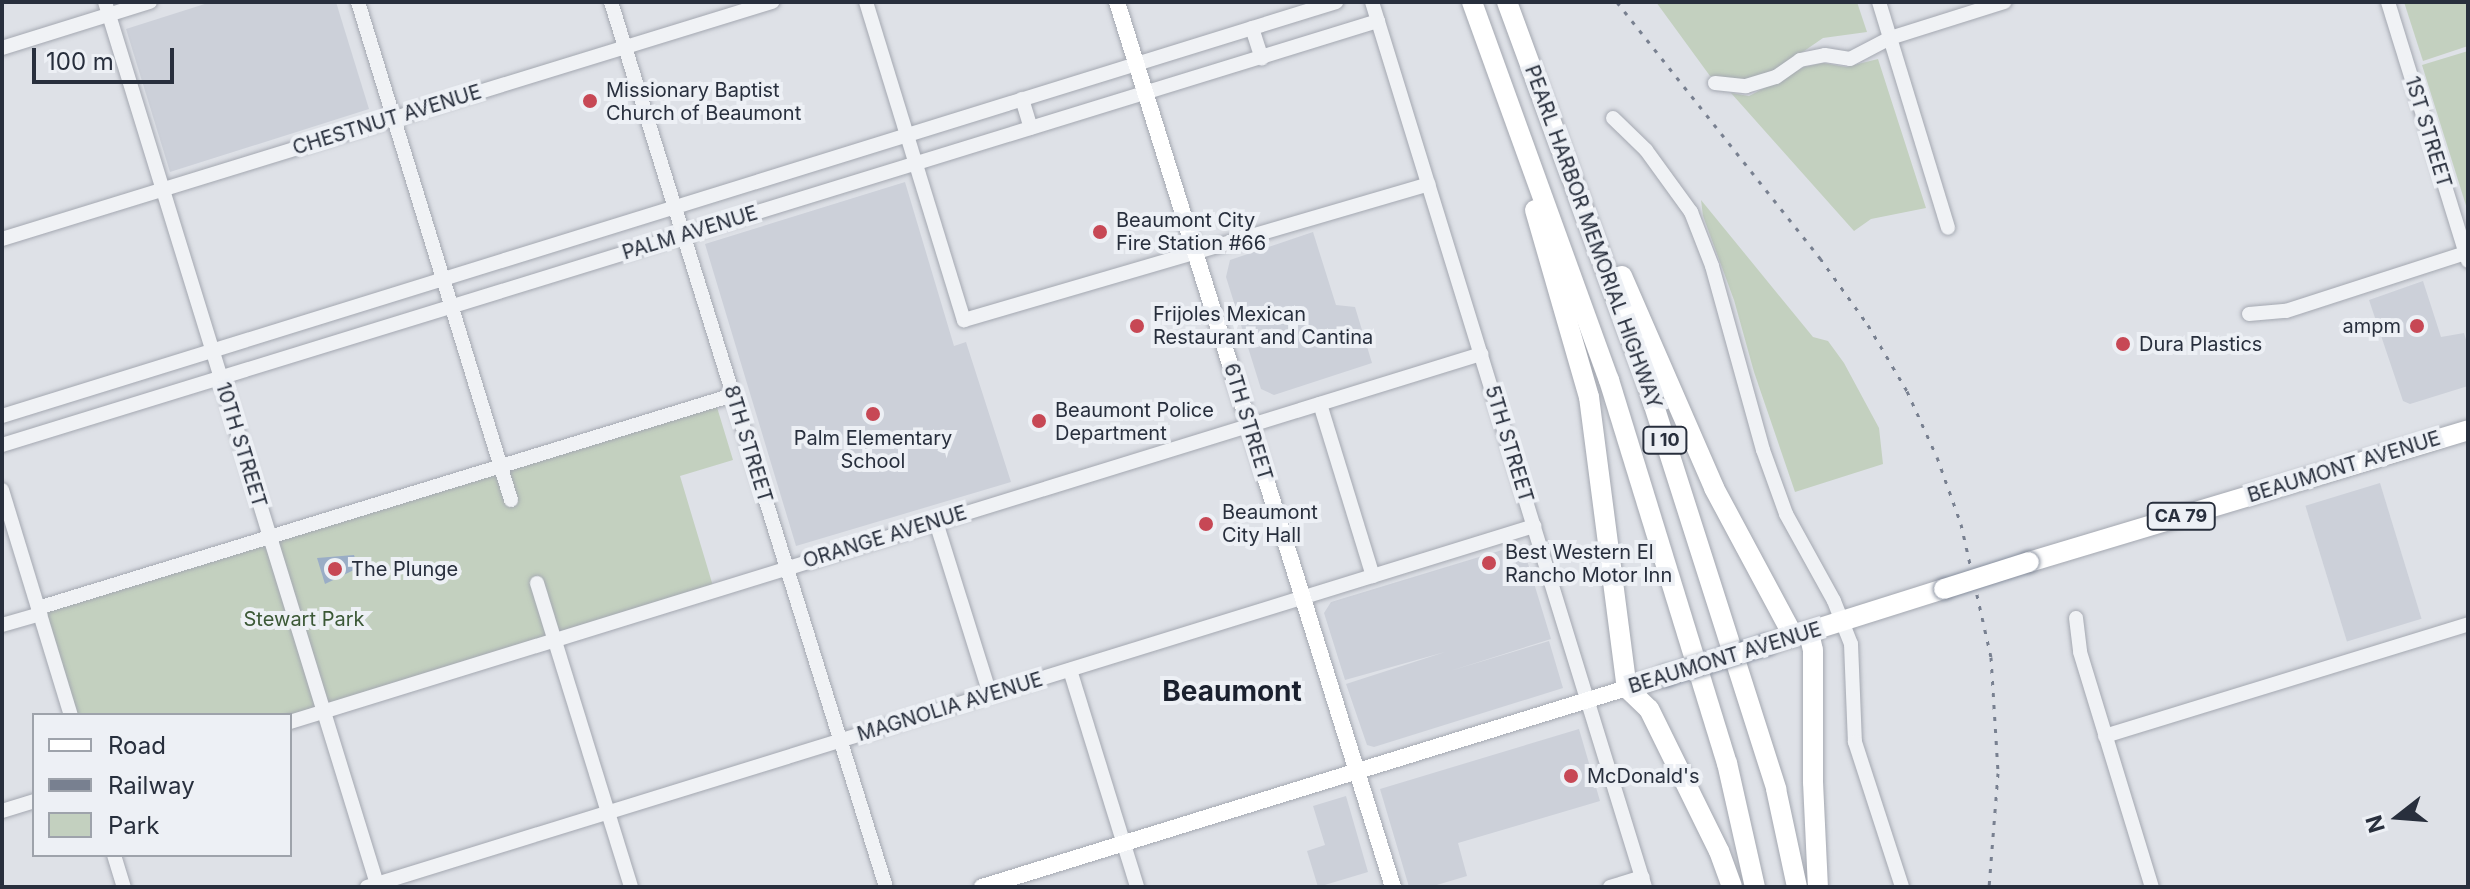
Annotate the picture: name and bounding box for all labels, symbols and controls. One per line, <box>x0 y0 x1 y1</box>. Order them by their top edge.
scale bar <box>36 32 178 82</box>
text: 100 m <box>46 47 114 76</box>
street label: PEARL HARBOR MEMORIAL HIGHWAY <box>1520 62 1666 412</box>
street label: 1ST STREET <box>2400 73 2456 191</box>
place label: Missionary Baptist Church of Beaumont <box>606 78 801 125</box>
street label: CHESTNUT AVENUE <box>290 80 484 160</box>
marker: Missionary Baptist Church of Beaumont <box>581 92 599 110</box>
street label: PALM AVENUE <box>619 201 761 265</box>
place label: Beaumont City Fire Station #66 <box>1116 208 1266 255</box>
marker: Beaumont City Fire Station #66 <box>1091 223 1109 241</box>
place label: Frijoles Mexican Restaurant and Cantina <box>1153 302 1373 349</box>
place label: ampm <box>2342 314 2401 338</box>
marker: Frijoles Mexican Restaurant and Cantina <box>1128 317 1146 335</box>
marker: ampm <box>2408 317 2426 335</box>
place label: Dura Plastics <box>2139 332 2262 356</box>
marker: Dura Plastics <box>2114 335 2132 353</box>
street label: 6TH STREET <box>1219 360 1277 484</box>
street label: 10TH STREET <box>211 379 271 511</box>
street label: 8TH STREET <box>719 382 777 506</box>
street label: 5TH STREET <box>1480 383 1538 505</box>
place label: Beaumont Police Department <box>1055 398 1214 445</box>
marker: Palm Elementary School <box>864 405 882 423</box>
marker: Beaumont Police Department <box>1030 412 1048 430</box>
place label: Palm Elementary School <box>794 426 952 473</box>
road number: I 10 <box>1641 426 1689 454</box>
street label: BEAUMONT AVENUE <box>2245 426 2443 508</box>
place label: Beaumont City Hall <box>1222 500 1318 547</box>
street label: ORANGE AVENUE <box>800 501 970 573</box>
road number: CA 79 <box>2145 502 2217 530</box>
marker: Beaumont City Hall <box>1197 515 1215 533</box>
place label: Best Western El Rancho Motor Inn <box>1505 540 1672 587</box>
marker: Best Western El Rancho Motor Inn <box>1480 554 1498 572</box>
place label: The Plunge <box>351 557 458 581</box>
marker: The Plunge <box>326 560 344 578</box>
park label: Stewart Park <box>244 607 364 631</box>
street label: BEAUMONT AVENUE <box>1626 617 1824 699</box>
street label: MAGNOLIA AVENUE <box>854 667 1046 747</box>
district label: Beaumont <box>1162 674 1302 708</box>
legend <box>32 713 292 857</box>
text: Road <box>108 731 166 760</box>
place label: McDonald's <box>1587 764 1700 788</box>
marker: McDonald's <box>1562 767 1580 785</box>
text: Railway <box>108 771 195 800</box>
north arrow <box>2358 777 2438 857</box>
text: Park <box>108 811 159 840</box>
text: N <box>2360 812 2390 836</box>

